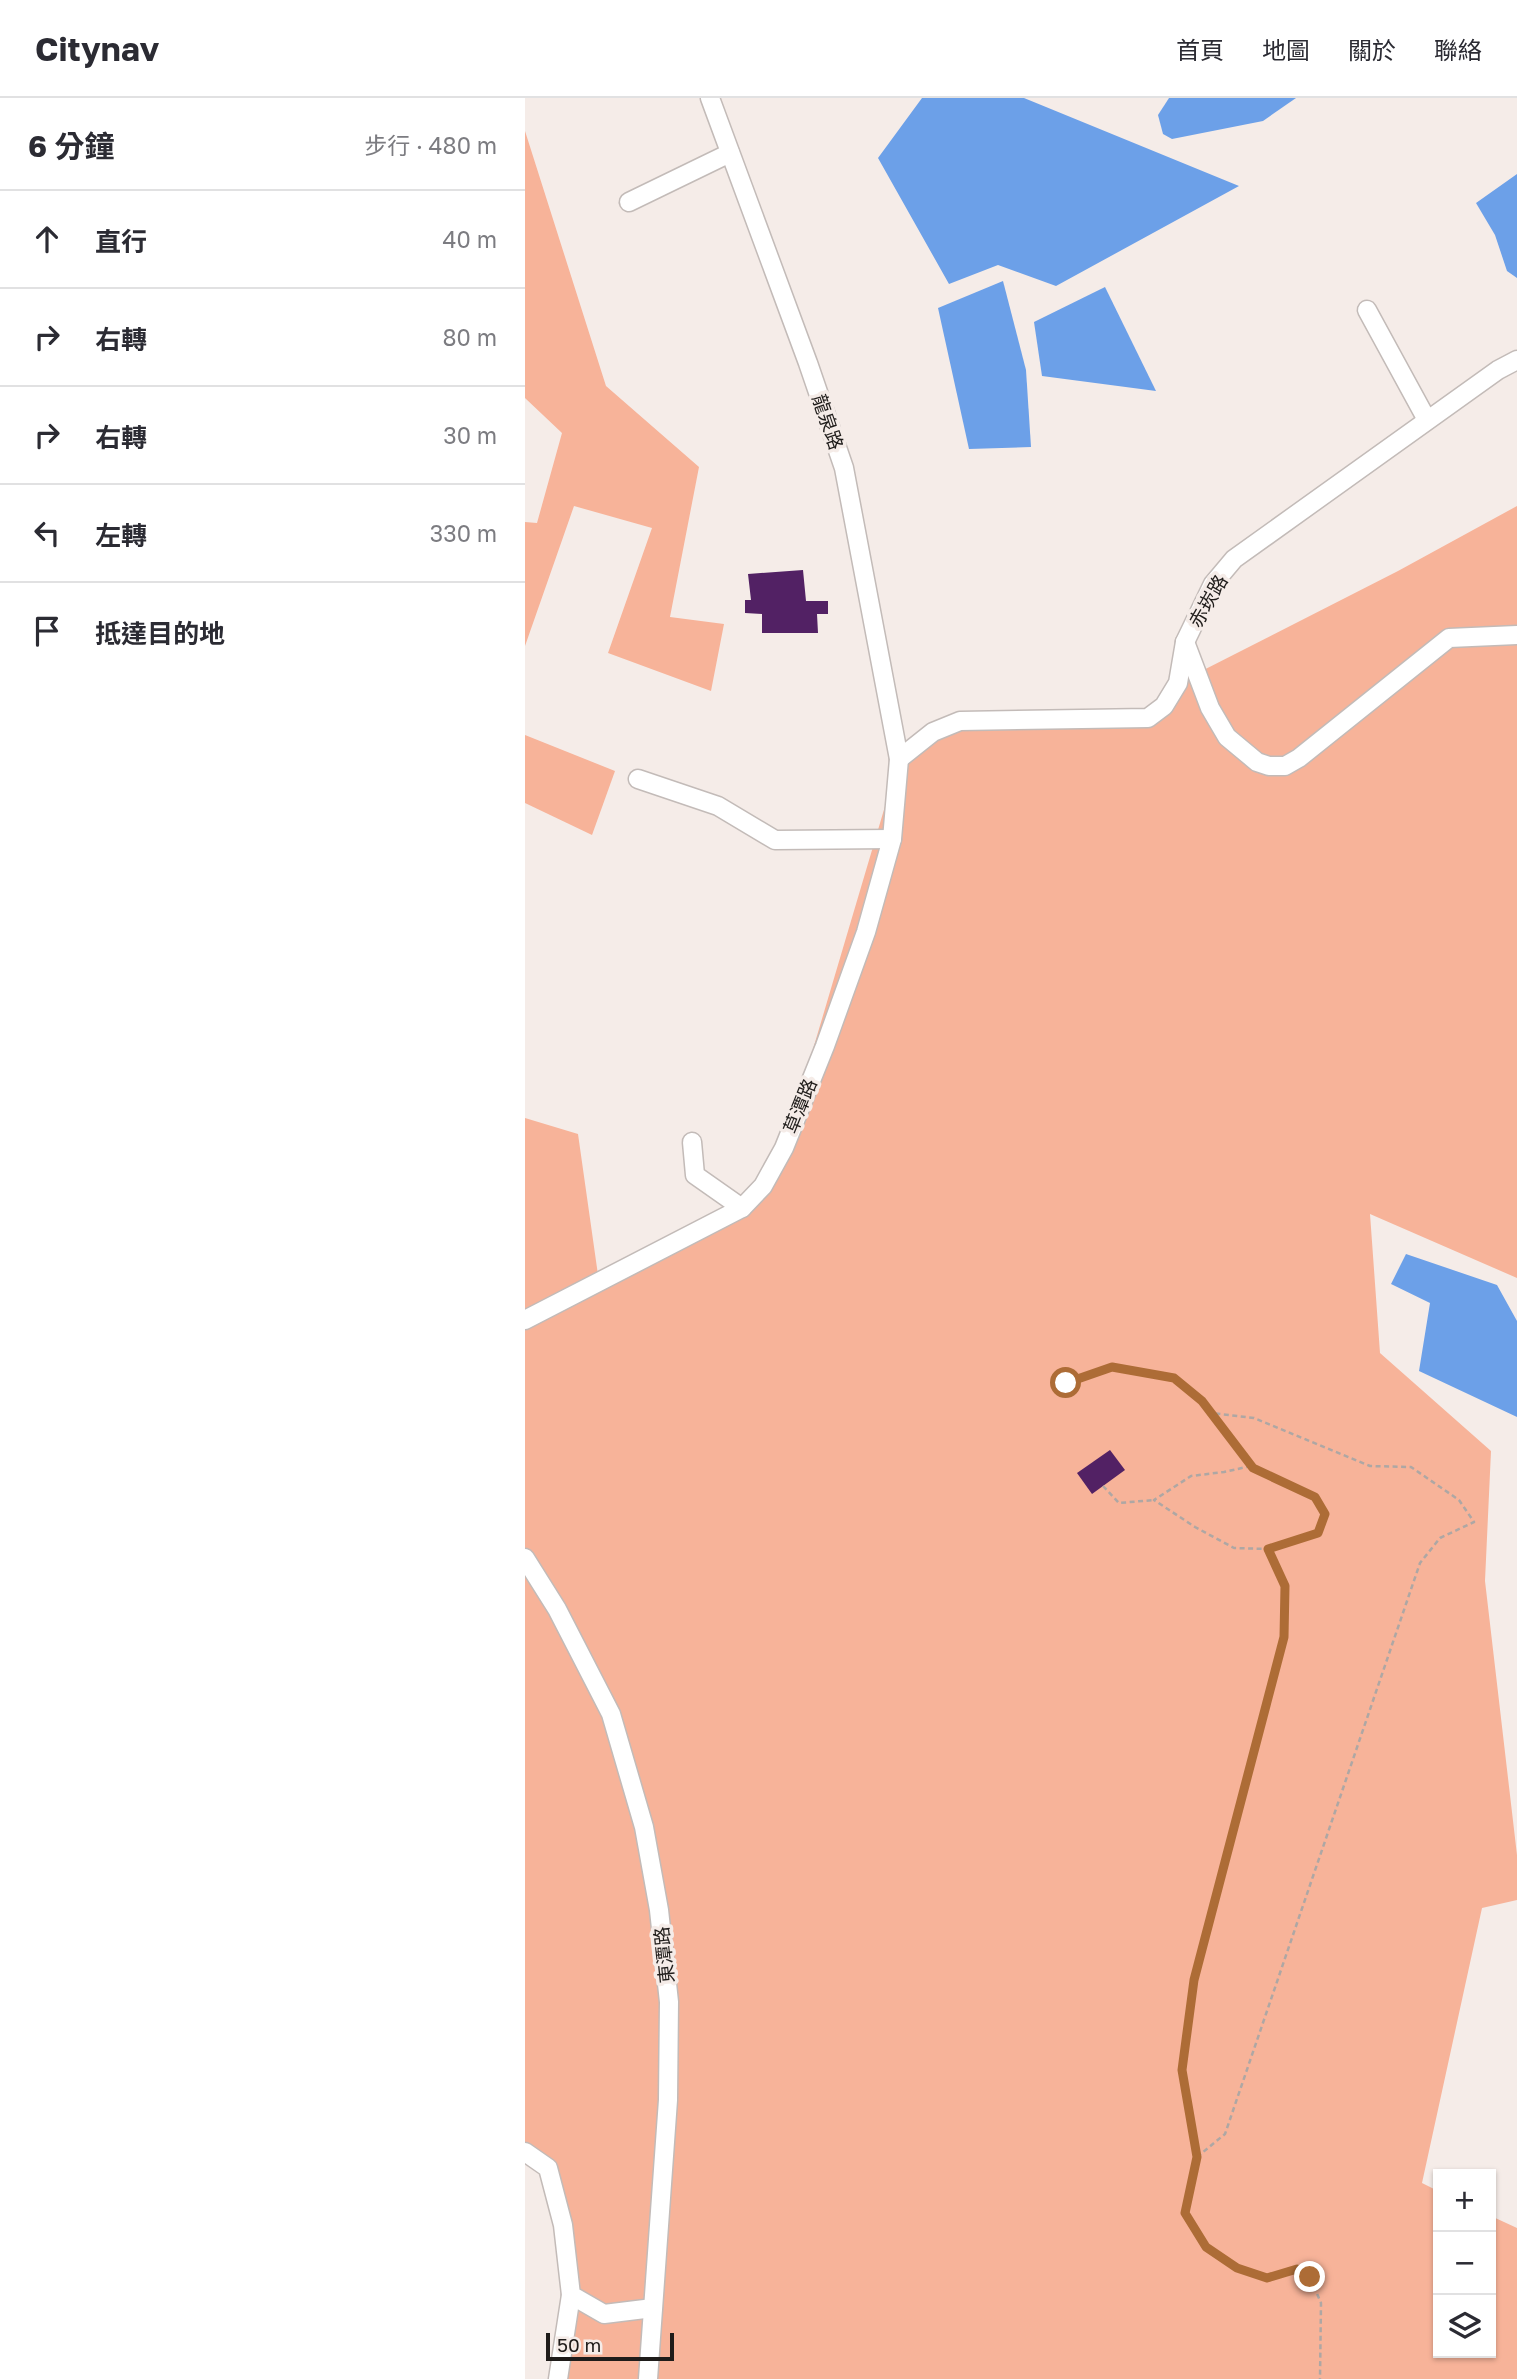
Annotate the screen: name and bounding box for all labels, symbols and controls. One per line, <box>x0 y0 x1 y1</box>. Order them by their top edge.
text: Citynav <box>35 29 159 68</box>
text: 首頁 <box>1176 35 1224 64</box>
text: 地圖 <box>1262 35 1310 64</box>
text: 關於 <box>1348 35 1396 64</box>
text: 聯絡 <box>1434 35 1482 64</box>
text: 6 分鐘 <box>28 128 115 164</box>
text: 步行 · 480 m <box>364 131 497 159</box>
icon: ahead <box>28 220 66 258</box>
text: 40 m <box>443 225 497 253</box>
text: 直行 <box>95 226 147 257</box>
icon: right <box>28 318 66 356</box>
text: 80 m <box>443 323 497 351</box>
text: 右轉 <box>95 324 147 355</box>
street label: 龍泉路 <box>808 391 849 453</box>
icon: right <box>28 416 66 454</box>
text: 30 m <box>443 421 497 449</box>
text: 右轉 <box>95 422 147 453</box>
icon: left <box>28 514 66 552</box>
text: 330 m <box>430 519 497 547</box>
text: 左轉 <box>95 520 147 551</box>
street label: 赤崁路 <box>1183 570 1232 631</box>
icon: arrive <box>28 612 66 650</box>
text: 抵達目的地 <box>95 618 225 649</box>
street label: 草潭路 <box>778 1075 821 1137</box>
route start <box>1050 1367 1081 1398</box>
street label: 東潭路 <box>649 1925 678 1985</box>
map controls <box>1433 2169 1496 2358</box>
button: + <box>1433 2169 1496 2232</box>
button: − <box>1433 2232 1496 2295</box>
route end <box>1294 2261 1325 2292</box>
button: layers <box>1433 2295 1496 2358</box>
scale bar <box>546 2330 674 2362</box>
text: 50 m <box>557 2333 601 2356</box>

